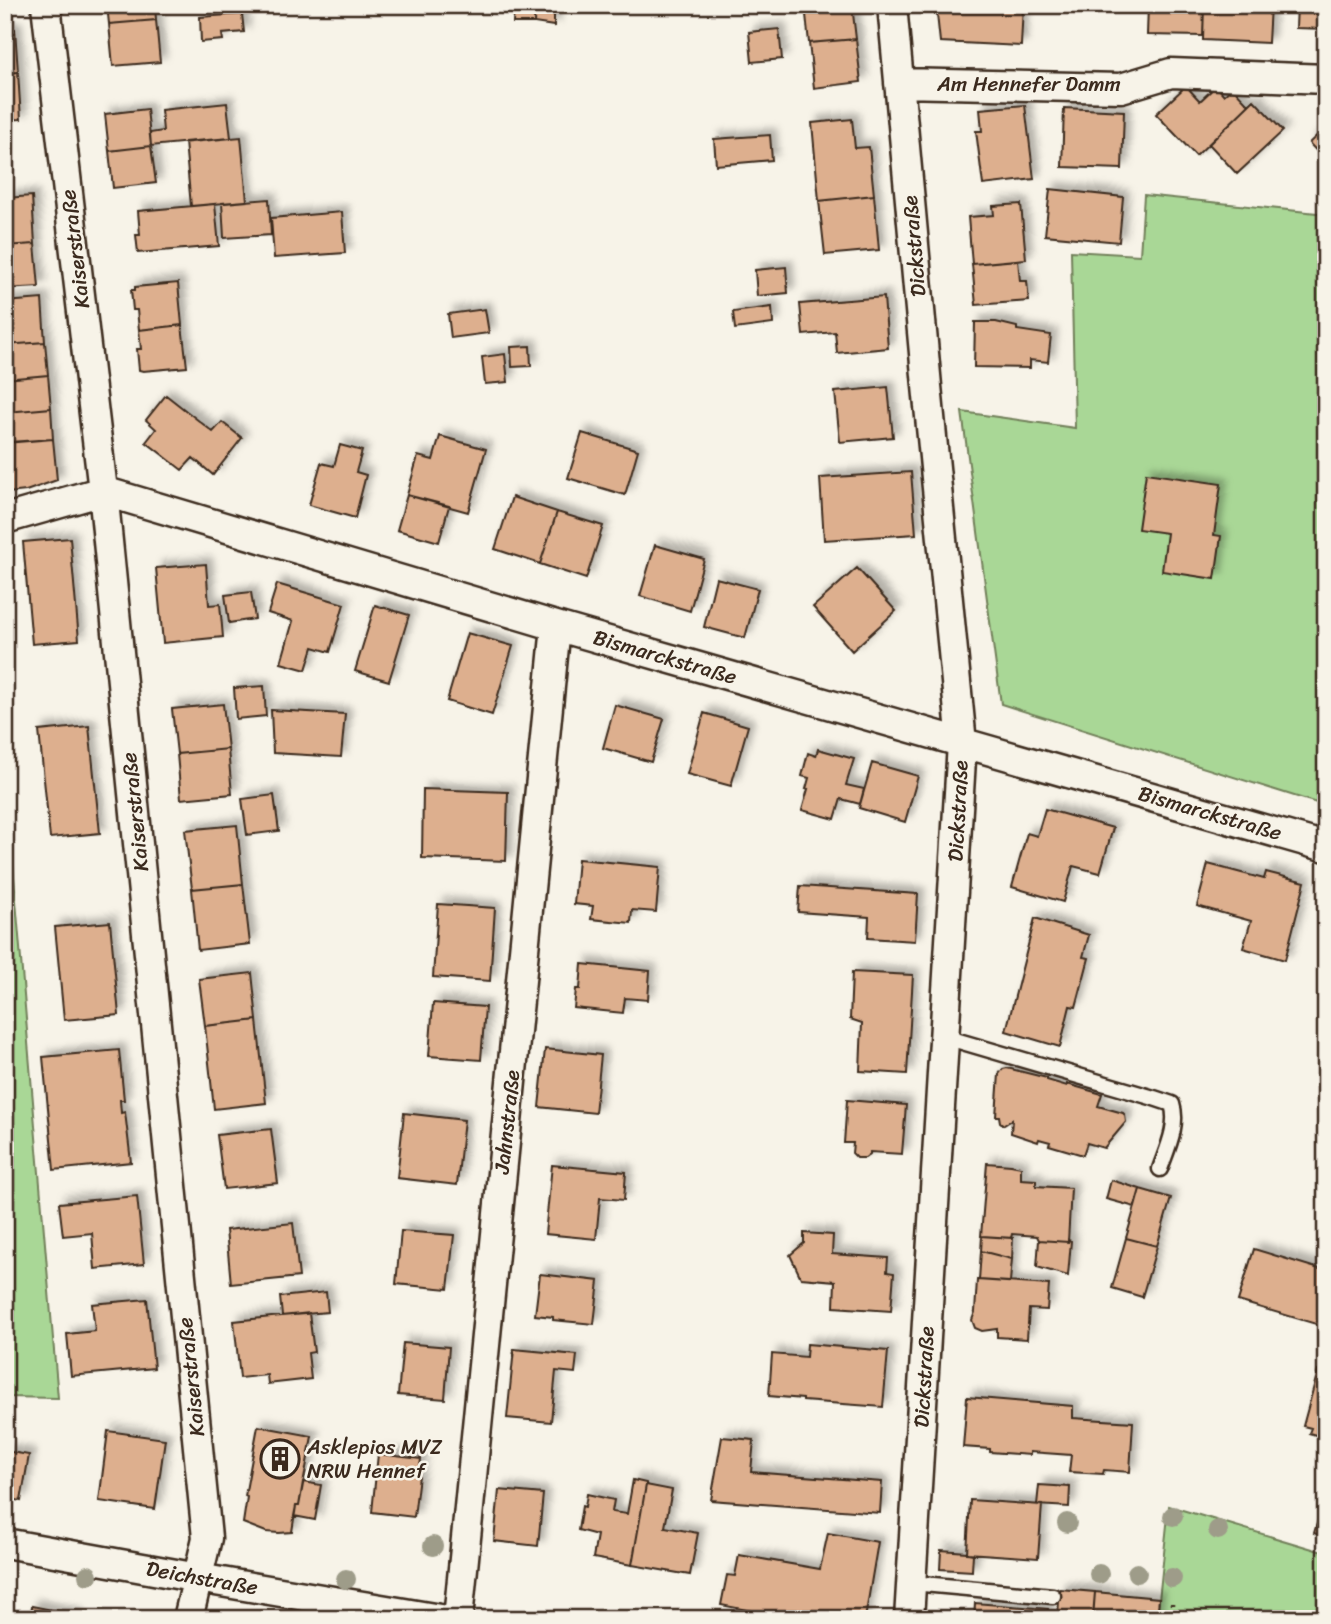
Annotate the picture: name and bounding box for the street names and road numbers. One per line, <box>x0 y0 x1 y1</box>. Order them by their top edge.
street label: Am Hennefer Damm <box>936 65 1121 103</box>
street label: Kaiserstraße <box>49 187 101 311</box>
street label: Dickstraße <box>891 194 937 298</box>
street label: Bismarckstraße <box>589 618 741 696</box>
street label: Kaiserstraße <box>110 750 160 874</box>
street label: Dickstraße <box>936 759 980 863</box>
street label: Bismarckstraße <box>1134 774 1286 852</box>
street label: Jahnstraße <box>483 1068 531 1177</box>
street label: Kaiserstraße <box>166 1315 216 1439</box>
street label: Dickstraße <box>902 1325 946 1429</box>
street label: Deichstraße <box>143 1549 261 1607</box>

